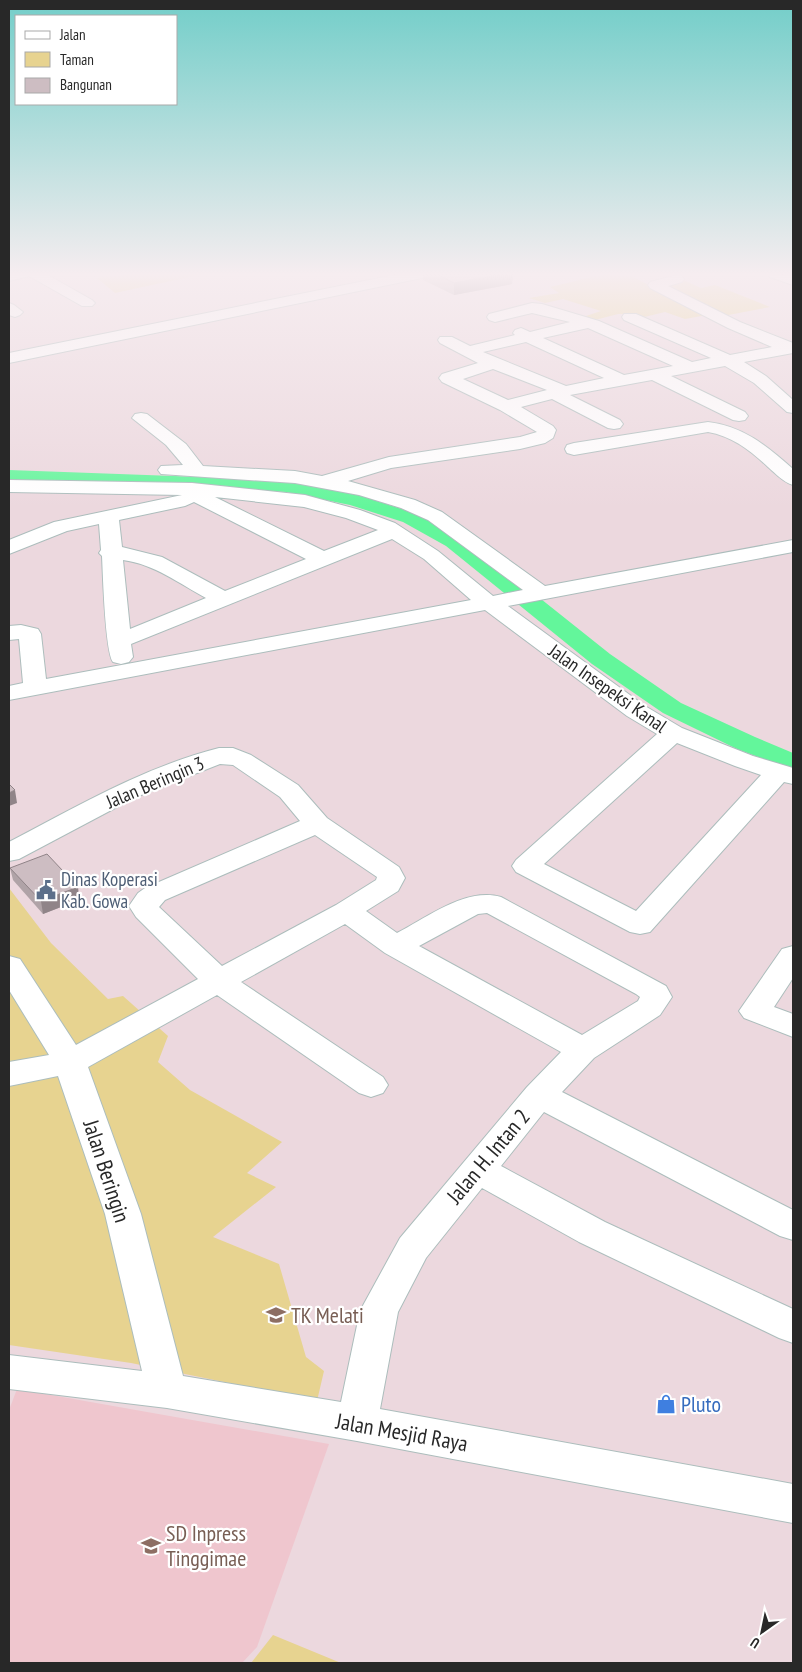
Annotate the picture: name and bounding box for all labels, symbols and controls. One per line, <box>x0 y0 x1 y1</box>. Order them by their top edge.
legend <box>15 15 178 105</box>
text: Jalan <box>59 25 86 44</box>
text: Taman <box>60 50 94 69</box>
text: Bangunan <box>60 75 112 94</box>
street label: Jalan Insepeksi Kanal <box>544 638 672 738</box>
street label: Jalan Beringin 3 <box>101 751 208 814</box>
place label: Dinas Koperasi Kab. Gowa <box>61 867 158 913</box>
public building icon: Dinas Koperasi Kab. Gowa <box>35 879 57 901</box>
street label: Jalan H. Intan 2 <box>440 1103 536 1210</box>
street label: Jalan Beringin <box>77 1115 137 1226</box>
place label: TK Melati <box>291 1301 364 1329</box>
school or university icon: TK Melati <box>265 1304 287 1326</box>
place label: Pluto <box>681 1390 721 1418</box>
shop icon: Pluto <box>655 1393 677 1415</box>
street label: Jalan Mesjid Raya <box>333 1406 470 1457</box>
place label: SD Inpress Tinggimae <box>166 1519 246 1572</box>
school or university icon: SD Inpress Tinggimae <box>140 1535 162 1557</box>
north arrow <box>737 1607 787 1657</box>
text: U <box>747 1633 763 1652</box>

